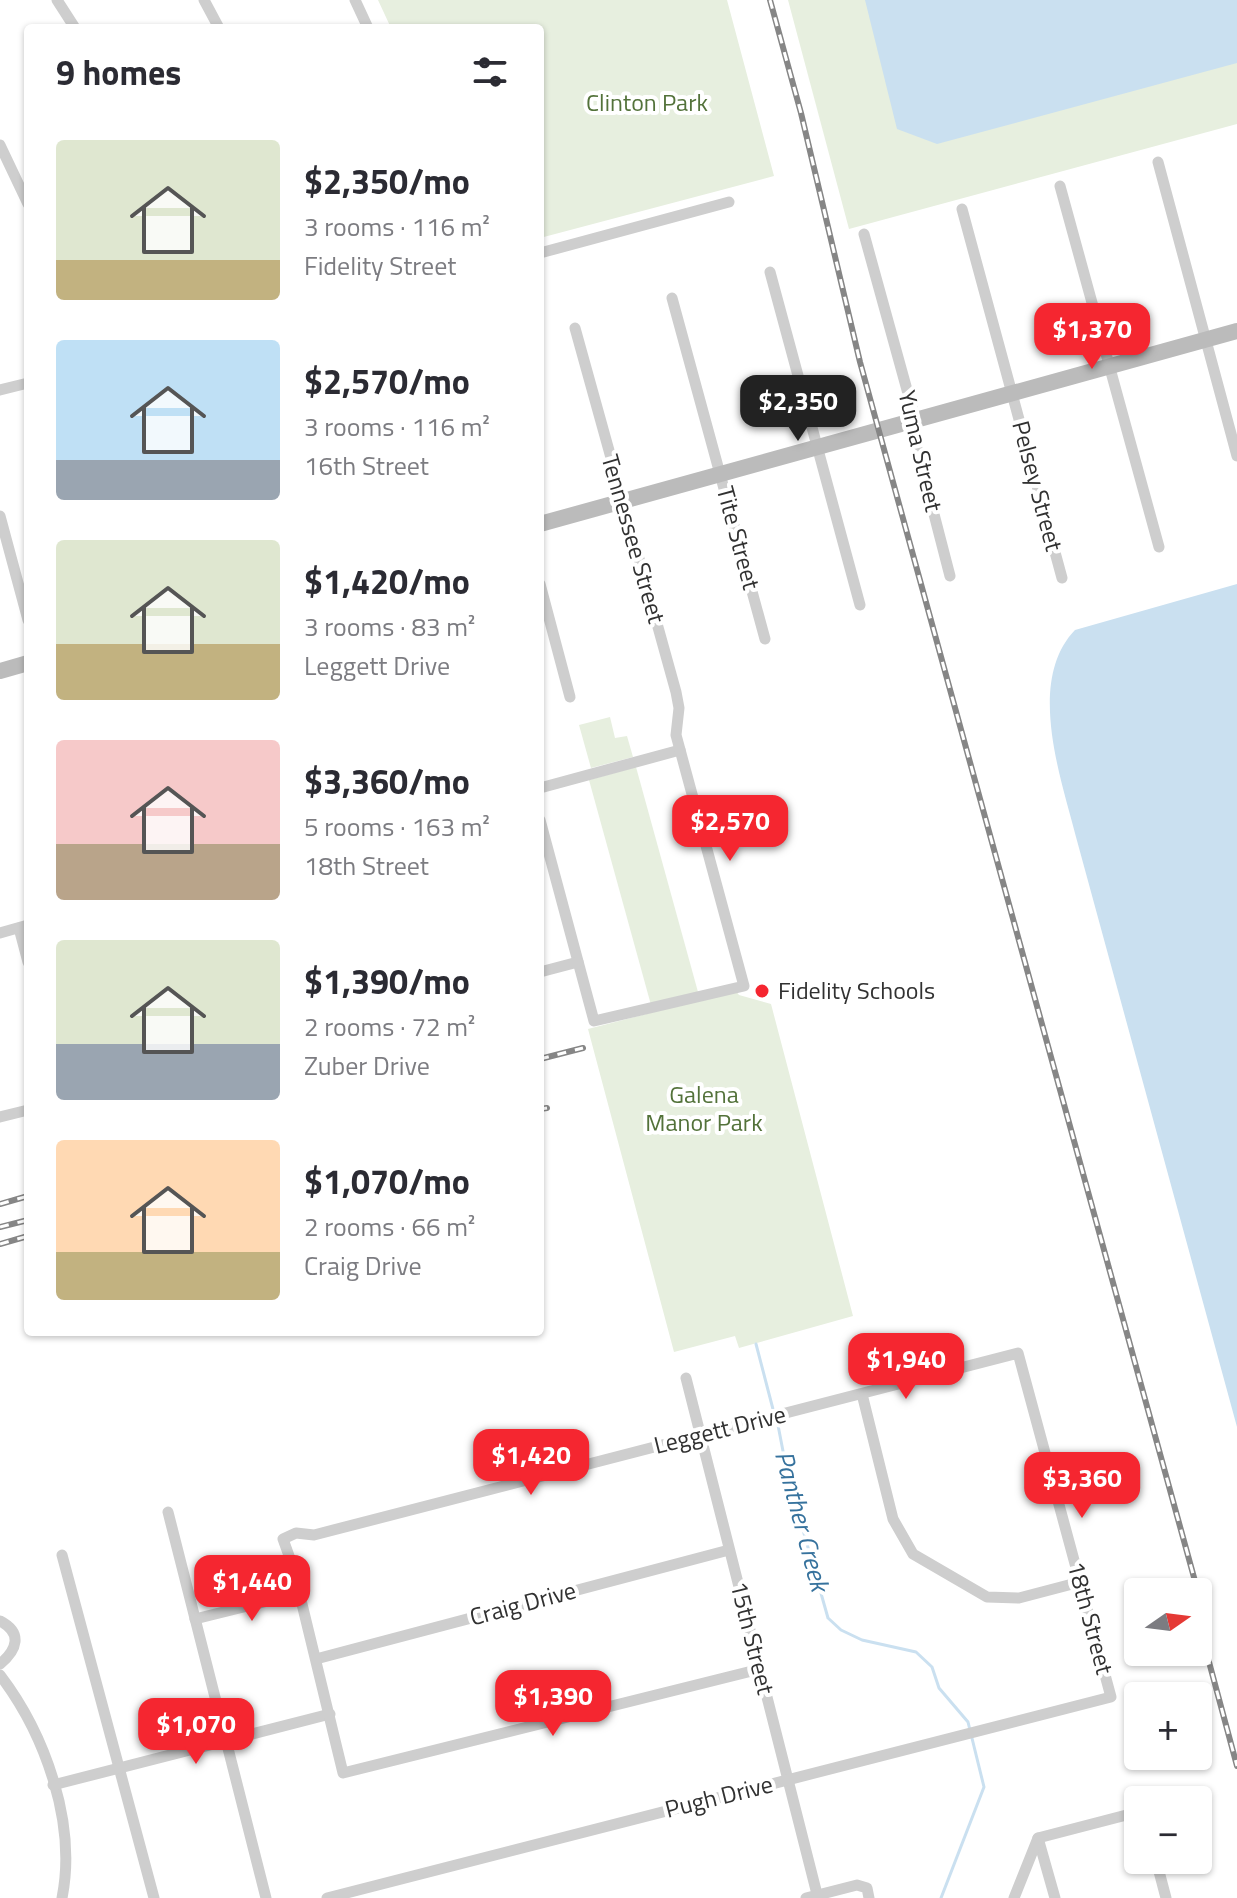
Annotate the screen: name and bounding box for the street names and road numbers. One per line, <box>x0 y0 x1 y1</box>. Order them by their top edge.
street label: Yuma Street <box>890 387 953 516</box>
street label: Pelsey Street <box>1003 417 1073 555</box>
street label: Tennessee Street <box>593 450 675 628</box>
street label: Tite Street <box>708 482 770 594</box>
street label: Leggett Drive <box>650 1395 790 1463</box>
street label: 18th Street <box>1059 1557 1123 1679</box>
street label: Craig Drive <box>466 1572 580 1634</box>
street label: 15th Street <box>722 1577 785 1699</box>
street label: Pugh Drive <box>661 1765 776 1827</box>

